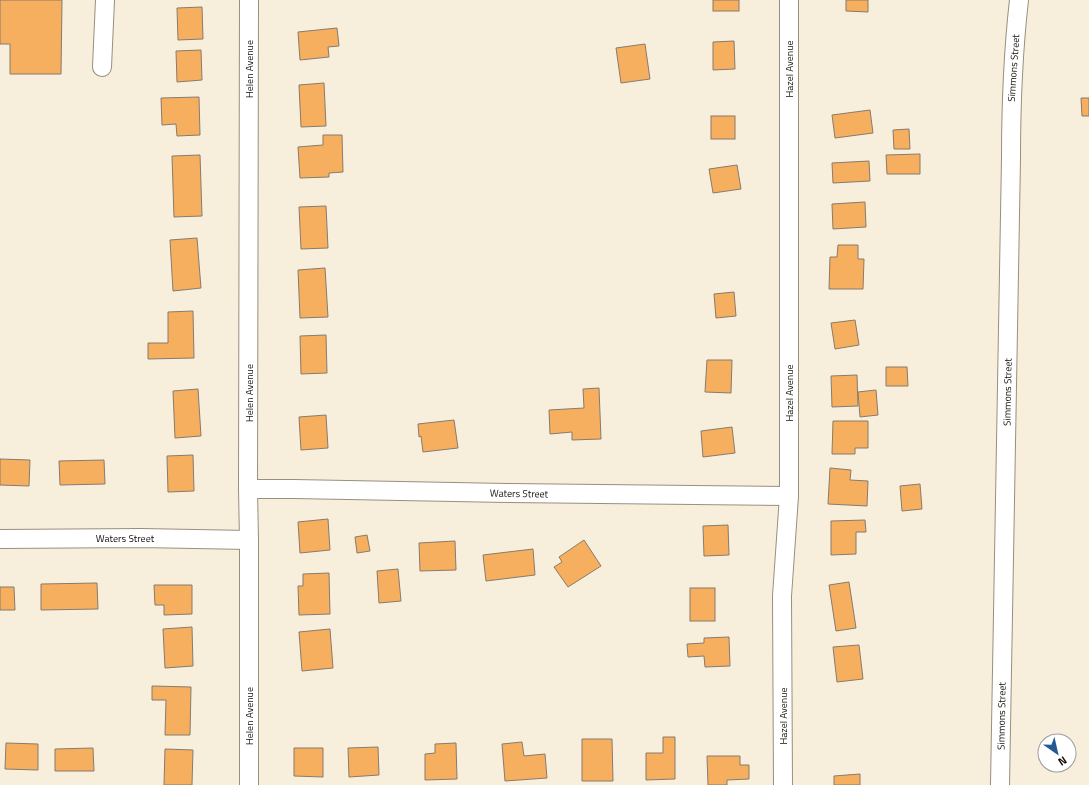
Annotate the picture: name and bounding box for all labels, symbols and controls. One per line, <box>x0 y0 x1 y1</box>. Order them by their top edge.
street label: Simmons Street <box>1004 33 1023 102</box>
street label: Helen Avenue <box>242 40 257 98</box>
street label: Hazel Avenue <box>782 40 797 98</box>
street label: Simmons Street <box>999 358 1016 426</box>
street label: Helen Avenue <box>242 364 257 422</box>
street label: Hazel Avenue <box>782 364 797 422</box>
street label: Waters Street <box>490 485 549 502</box>
street label: Waters Street <box>96 531 155 546</box>
street label: Simmons Street <box>993 682 1010 750</box>
street label: Helen Avenue <box>242 687 257 745</box>
street label: Hazel Avenue <box>776 687 791 745</box>
north arrow <box>1037 733 1077 773</box>
text: N <box>1055 753 1070 770</box>

